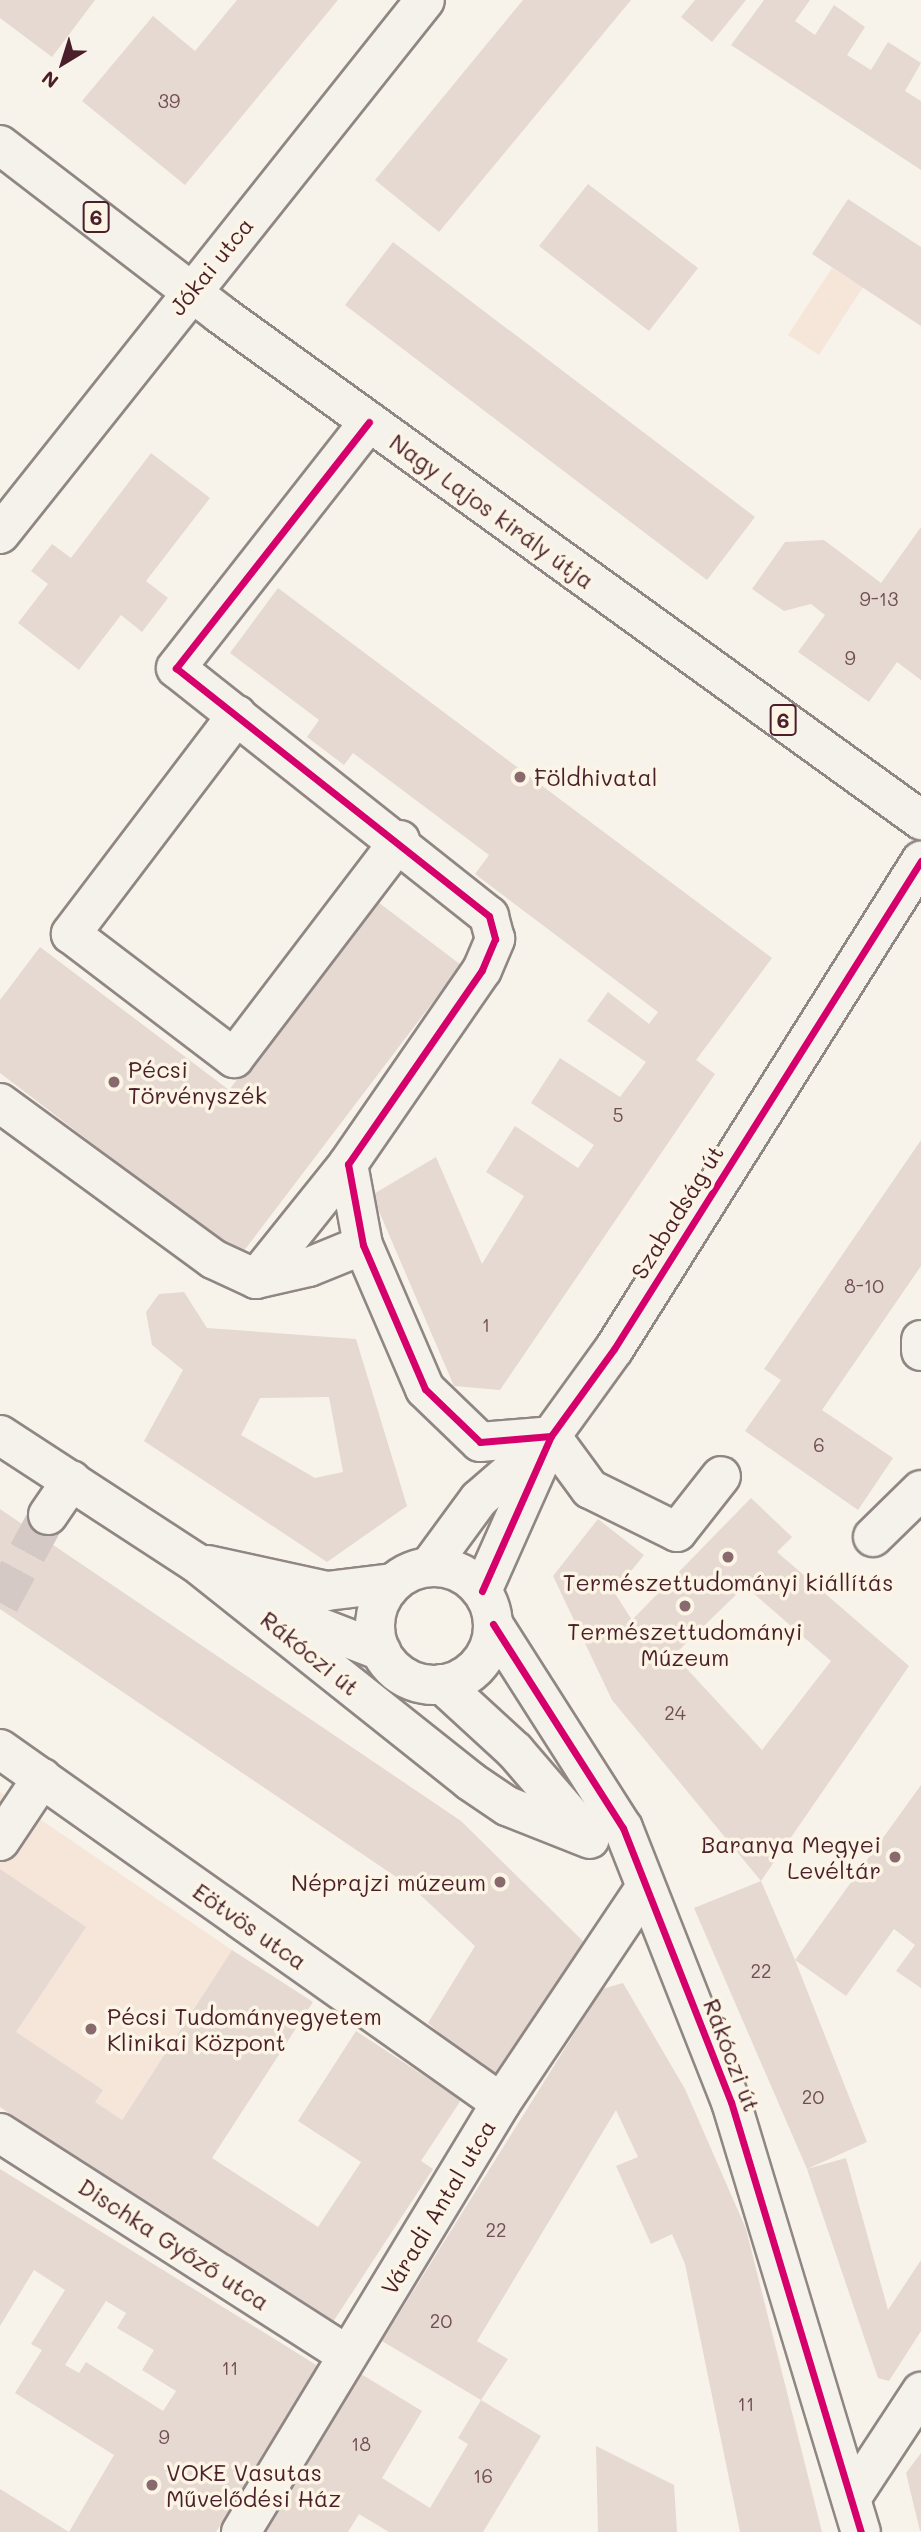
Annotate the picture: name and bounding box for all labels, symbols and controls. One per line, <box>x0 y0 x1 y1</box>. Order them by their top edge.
north arrow <box>28 28 98 98</box>
text: N <box>36 66 63 94</box>
house number: 39 <box>158 90 180 112</box>
road number: 6 <box>82 200 110 234</box>
street label: Jókai utca <box>163 212 259 320</box>
street label: Nagy Lajos király útja <box>385 428 599 594</box>
house number: 9-13 <box>860 588 898 610</box>
house number: 9 <box>844 647 856 669</box>
road number: 6 <box>769 702 797 738</box>
place label: Földhivatal <box>534 763 658 791</box>
marker: Földhivatal <box>512 769 528 785</box>
place label: Pécsi Törvényszék <box>128 1055 267 1109</box>
marker: Pécsi Törvényszék <box>106 1074 122 1090</box>
house number: 5 <box>612 1104 624 1126</box>
street label: Szabadság út <box>625 1140 729 1284</box>
house number: 8-10 <box>844 1275 884 1297</box>
house number: 1 <box>482 1314 490 1336</box>
house number: 6 <box>813 1434 825 1456</box>
marker: Természettudományi kiállítás <box>720 1549 736 1565</box>
place label: Természettudományi kiállítás <box>563 1568 893 1596</box>
marker: Természettudományi Múzeum <box>677 1598 693 1614</box>
street label: Rákóczi út <box>255 1605 365 1701</box>
place label: Természettudományi Múzeum <box>567 1617 803 1671</box>
house number: 24 <box>664 1702 686 1724</box>
place label: Baranya Megyei Levéltár <box>701 1830 881 1884</box>
marker: Baranya Megyei Levéltár <box>887 1849 903 1865</box>
place label: Néprajzi múzeum <box>291 1868 486 1896</box>
marker: Néprajzi múzeum <box>492 1874 508 1890</box>
street label: Eötvös utca <box>188 1877 312 1975</box>
house number: 22 <box>750 1960 772 1982</box>
street label: Rákóczi út <box>698 1995 766 2115</box>
place label: Pécsi Tudományegyetem Klinikai Központ <box>107 2002 382 2056</box>
marker: Pécsi Tudományegyetem Klinikai Központ <box>81 2019 101 2039</box>
house number: 20 <box>802 2086 824 2108</box>
street label: Váradi Antal utca <box>375 2115 501 2299</box>
street label: Dischka Győző utca <box>74 2172 274 2316</box>
house number: 22 <box>485 2219 507 2241</box>
house number: 20 <box>430 2310 452 2332</box>
house number: 11 <box>222 2357 238 2379</box>
house number: 11 <box>738 2393 754 2415</box>
house number: 9 <box>158 2426 170 2448</box>
house number: 18 <box>351 2433 371 2455</box>
place label: VOKE Vasutas Művelődési Ház <box>166 2458 341 2512</box>
house number: 16 <box>473 2465 493 2487</box>
marker: VOKE Vasutas Művelődési Ház <box>144 2477 160 2493</box>

